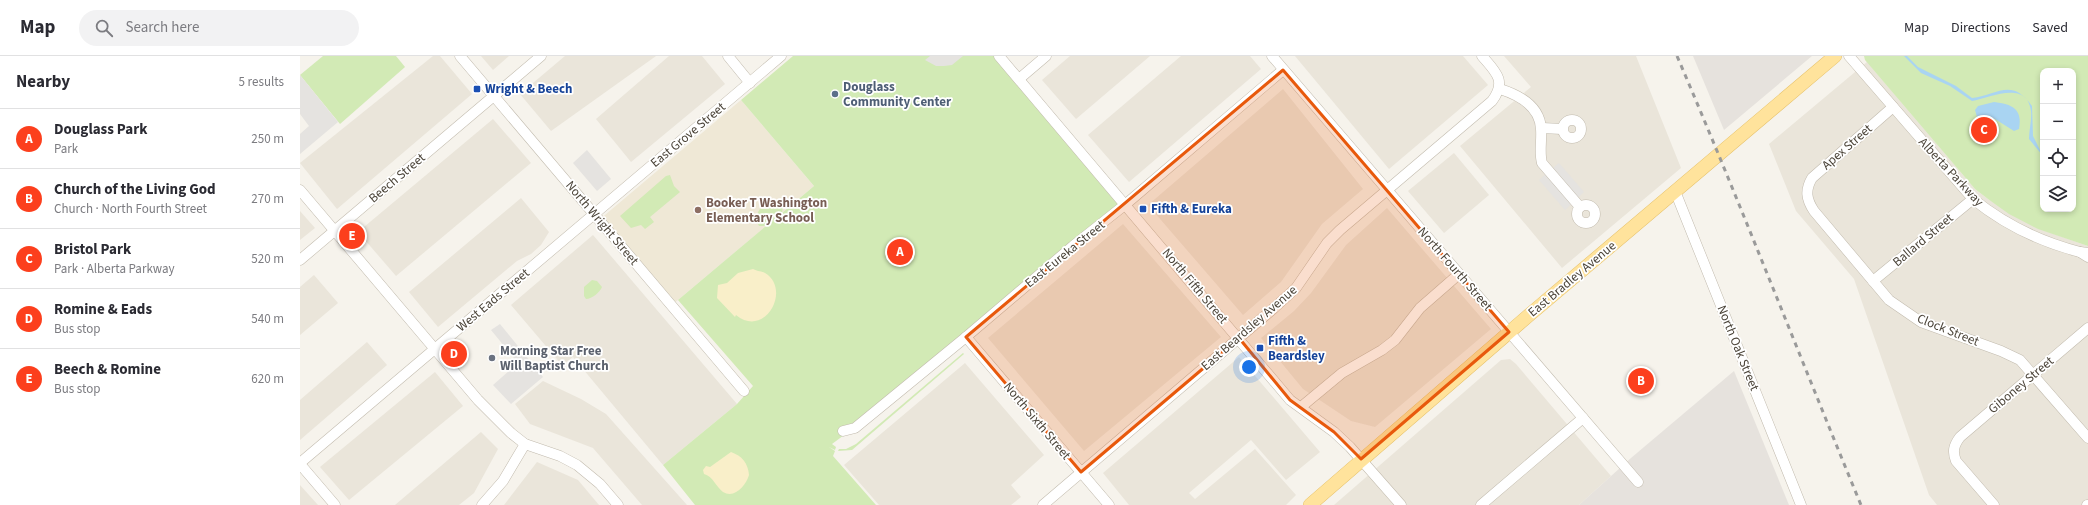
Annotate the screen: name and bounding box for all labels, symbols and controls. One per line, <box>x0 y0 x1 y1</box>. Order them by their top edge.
search box <box>79 10 359 46</box>
text: Map <box>20 14 55 41</box>
icon: search <box>93 17 115 39</box>
text: Search here <box>125 17 199 38</box>
text: Map <box>1904 18 1929 38</box>
text: Directions <box>1951 18 2010 38</box>
text: Saved <box>2032 18 2068 38</box>
map controls <box>2040 68 2076 212</box>
button: + <box>2040 68 2076 104</box>
text: Nearby <box>16 70 70 94</box>
text: 5 results <box>239 73 284 91</box>
place label: Douglass Community Center <box>843 78 952 111</box>
place label: Wright & Beech <box>485 80 572 98</box>
marker: Wright & Beech <box>472 84 482 94</box>
marker: Douglass Community Center <box>830 89 840 99</box>
street label: East Grove Street <box>647 98 730 172</box>
button: − <box>2040 104 2076 140</box>
pin: C <box>1971 115 1997 145</box>
text: Douglass Park <box>54 119 147 140</box>
street label: Apex Street <box>1818 120 1877 174</box>
text: A <box>25 130 33 148</box>
text: 250 m <box>251 130 284 148</box>
street label: Alberta Parkway <box>1914 134 1988 210</box>
text: Park <box>54 140 78 158</box>
button: locate <box>2040 140 2076 176</box>
street label: Beech Street <box>365 149 430 207</box>
button: layers <box>2040 176 2076 212</box>
street label: North Wright Street <box>561 177 643 270</box>
text: Church of the Living God <box>54 179 216 200</box>
text: B <box>25 190 33 208</box>
text: 270 m <box>251 190 284 208</box>
place label: Booker T Washington Elementary School <box>706 194 827 227</box>
text: Church · North Fourth Street <box>54 200 207 218</box>
place label: Fifth & Eureka <box>1151 200 1232 218</box>
marker: Fifth & Eureka <box>1138 204 1148 214</box>
marker: Booker T Washington Elementary School <box>693 205 703 215</box>
street label: Ballard Street <box>1889 209 1958 271</box>
street label: East Eureka Street <box>1021 216 1109 292</box>
pin: E <box>339 221 365 251</box>
street label: North Fourth Street <box>1414 223 1497 315</box>
pin: A <box>887 237 913 267</box>
street label: East Bradley Avenue <box>1524 237 1620 321</box>
text: Bristol Park <box>54 239 131 260</box>
street label: North Fifth Street <box>1158 244 1232 328</box>
text: C <box>25 250 33 268</box>
text: 520 m <box>251 250 284 268</box>
text: Park · Alberta Parkway <box>54 260 175 278</box>
street label: West Eads Street <box>453 264 534 336</box>
street label: East Beardsley Avenue <box>1197 281 1301 375</box>
text: Romine & Eads <box>54 299 152 320</box>
street label: North Oak Street <box>1713 303 1764 394</box>
street label: Clock Street <box>1914 309 1982 351</box>
text: D <box>25 310 33 328</box>
text: 540 m <box>251 310 284 328</box>
text: Bus stop <box>54 320 100 338</box>
place label: Fifth & Beardsley <box>1268 332 1325 365</box>
pin: D <box>441 339 467 369</box>
place label: Morning Star Free Will Baptist Church <box>500 342 609 375</box>
marker: Fifth & Beardsley <box>1255 343 1265 353</box>
street label: Giboney Street <box>1984 352 2058 418</box>
marker: Morning Star Free Will Baptist Church <box>487 353 497 363</box>
your location <box>1239 357 1259 377</box>
text: Beech & Romine <box>54 359 161 380</box>
pin: B <box>1628 366 1654 396</box>
text: E <box>25 370 33 388</box>
text: 620 m <box>251 370 284 388</box>
street label: North Sixth Street <box>999 378 1075 464</box>
text: Bus stop <box>54 380 100 398</box>

